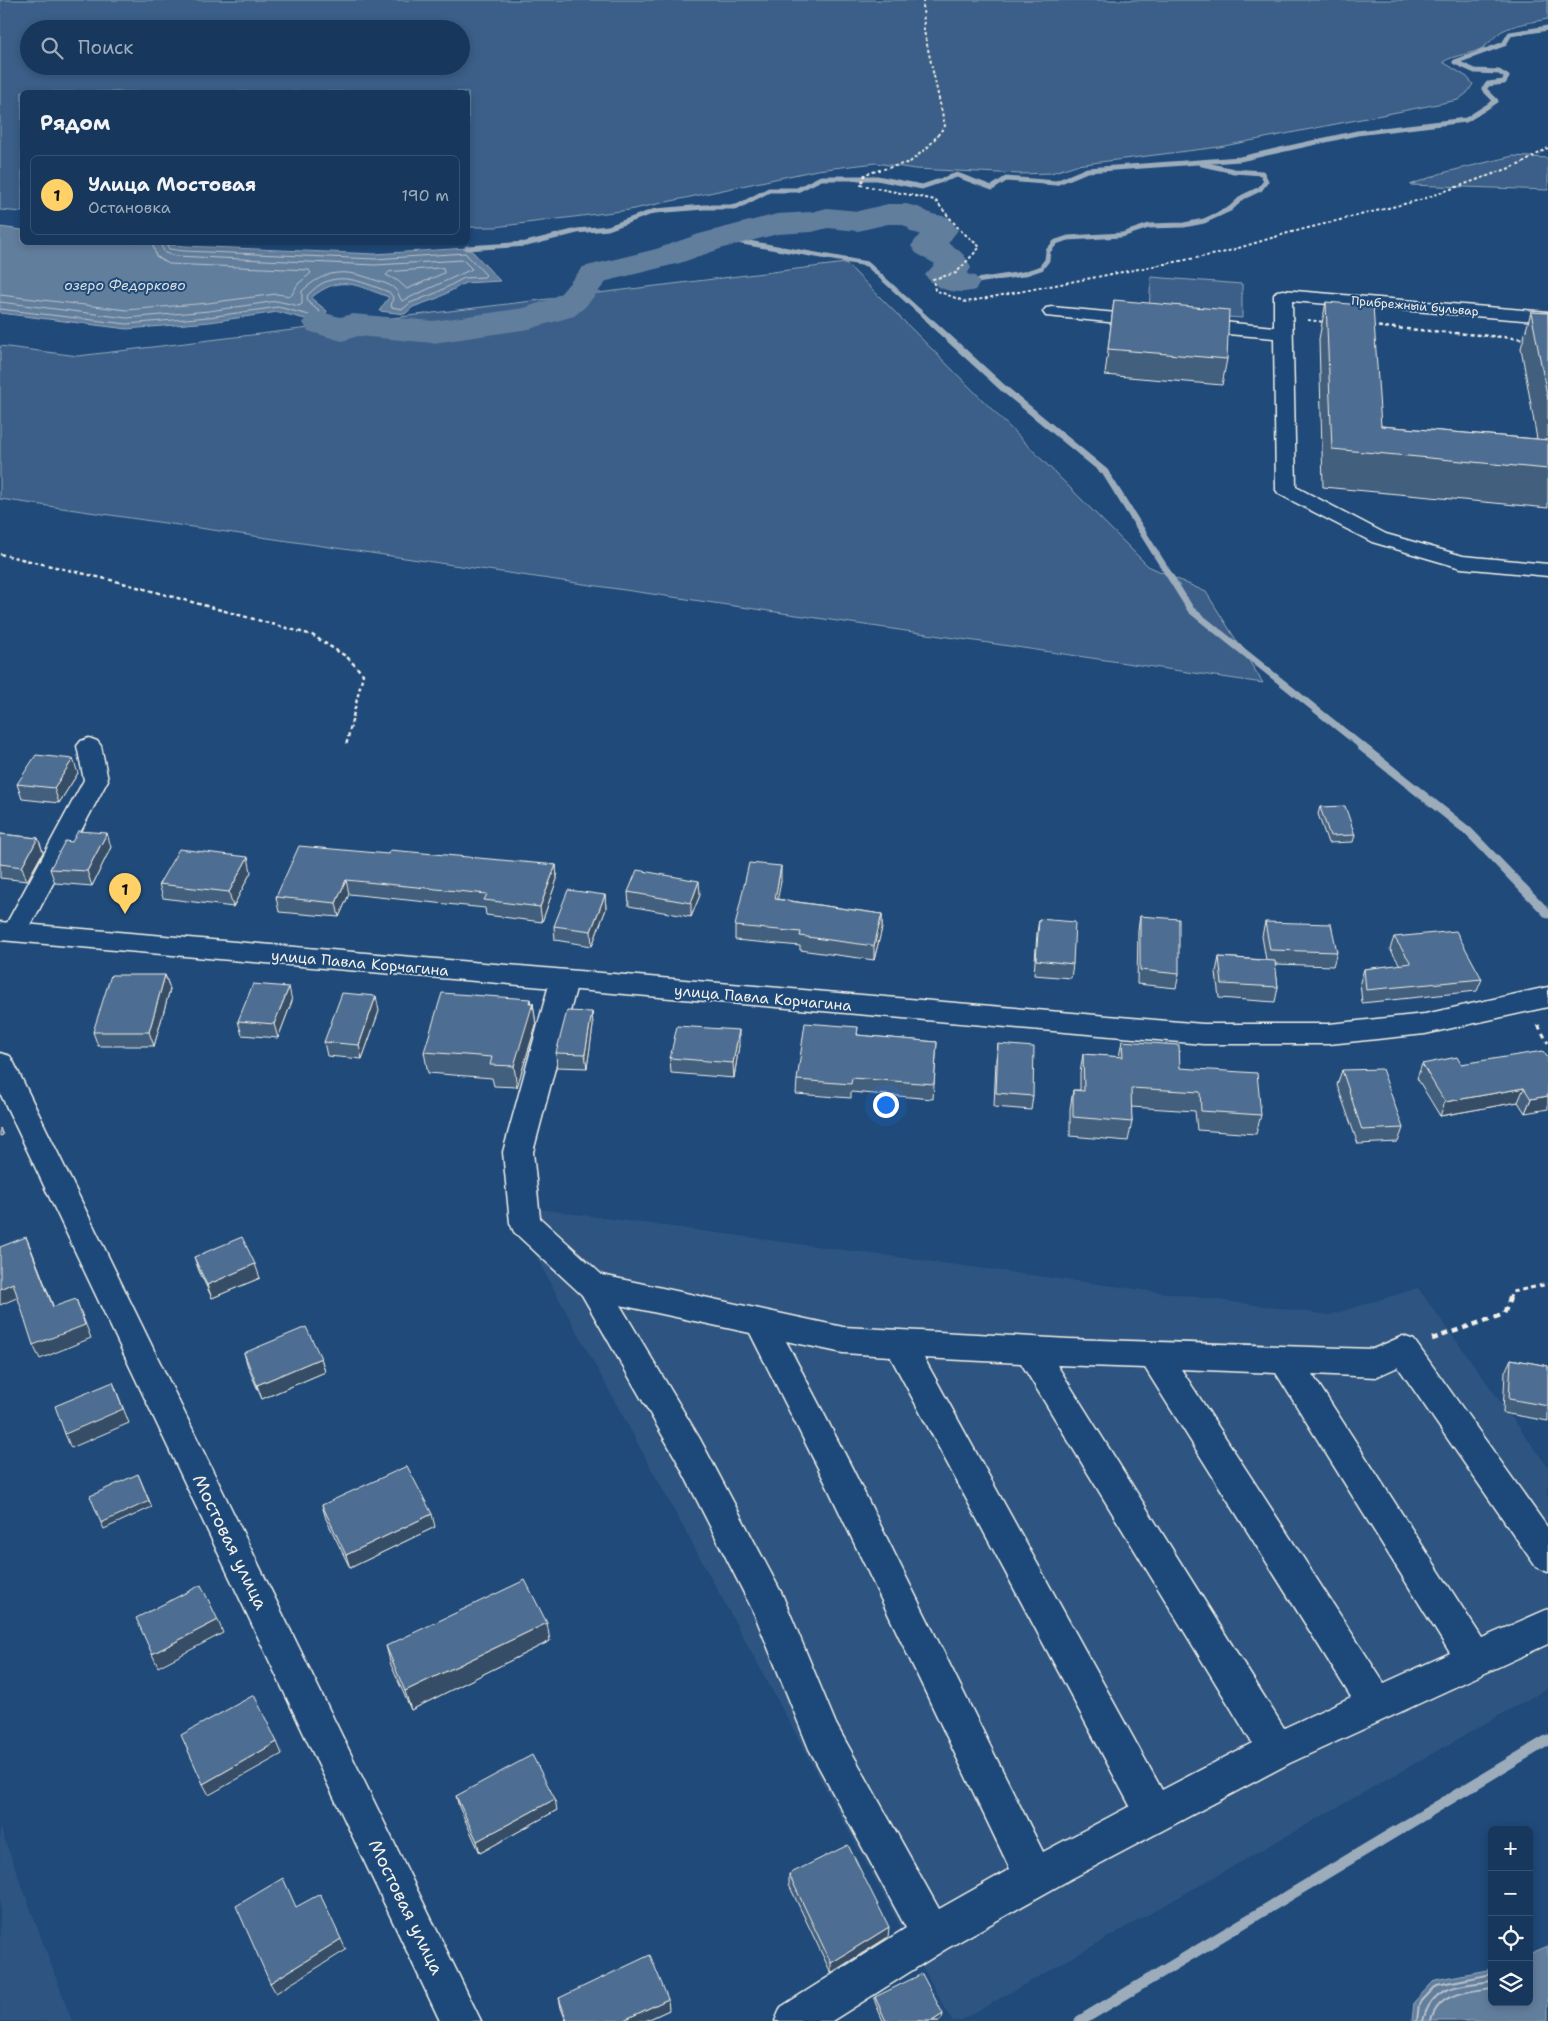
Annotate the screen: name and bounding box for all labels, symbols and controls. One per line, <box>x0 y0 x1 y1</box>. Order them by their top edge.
search box <box>20 20 470 75</box>
icon: search <box>38 34 66 62</box>
text: Поиск <box>78 35 133 60</box>
text: Рядом <box>40 109 110 137</box>
text: Улица Мостовая <box>88 172 256 197</box>
text: 1 <box>53 185 61 206</box>
text: 190 m <box>402 185 449 206</box>
text: Остановка <box>88 197 171 218</box>
water label: озеро Федорково <box>64 276 186 294</box>
street label: Прибрежный бульвар <box>1351 292 1480 320</box>
pin: 1 <box>109 873 141 914</box>
street label: улица Павла Корчагина <box>270 945 450 981</box>
street label: улица Павла Корчагина <box>673 980 853 1016</box>
your location <box>873 1092 899 1118</box>
street label: Мостовая улица <box>187 1470 273 1614</box>
map controls <box>1488 1826 1533 2006</box>
button: + <box>1488 1826 1533 1871</box>
street label: Мостовая улица <box>363 1835 449 1979</box>
button: − <box>1488 1871 1533 1916</box>
button: locate <box>1488 1916 1533 1961</box>
button: layers <box>1488 1961 1533 2006</box>

